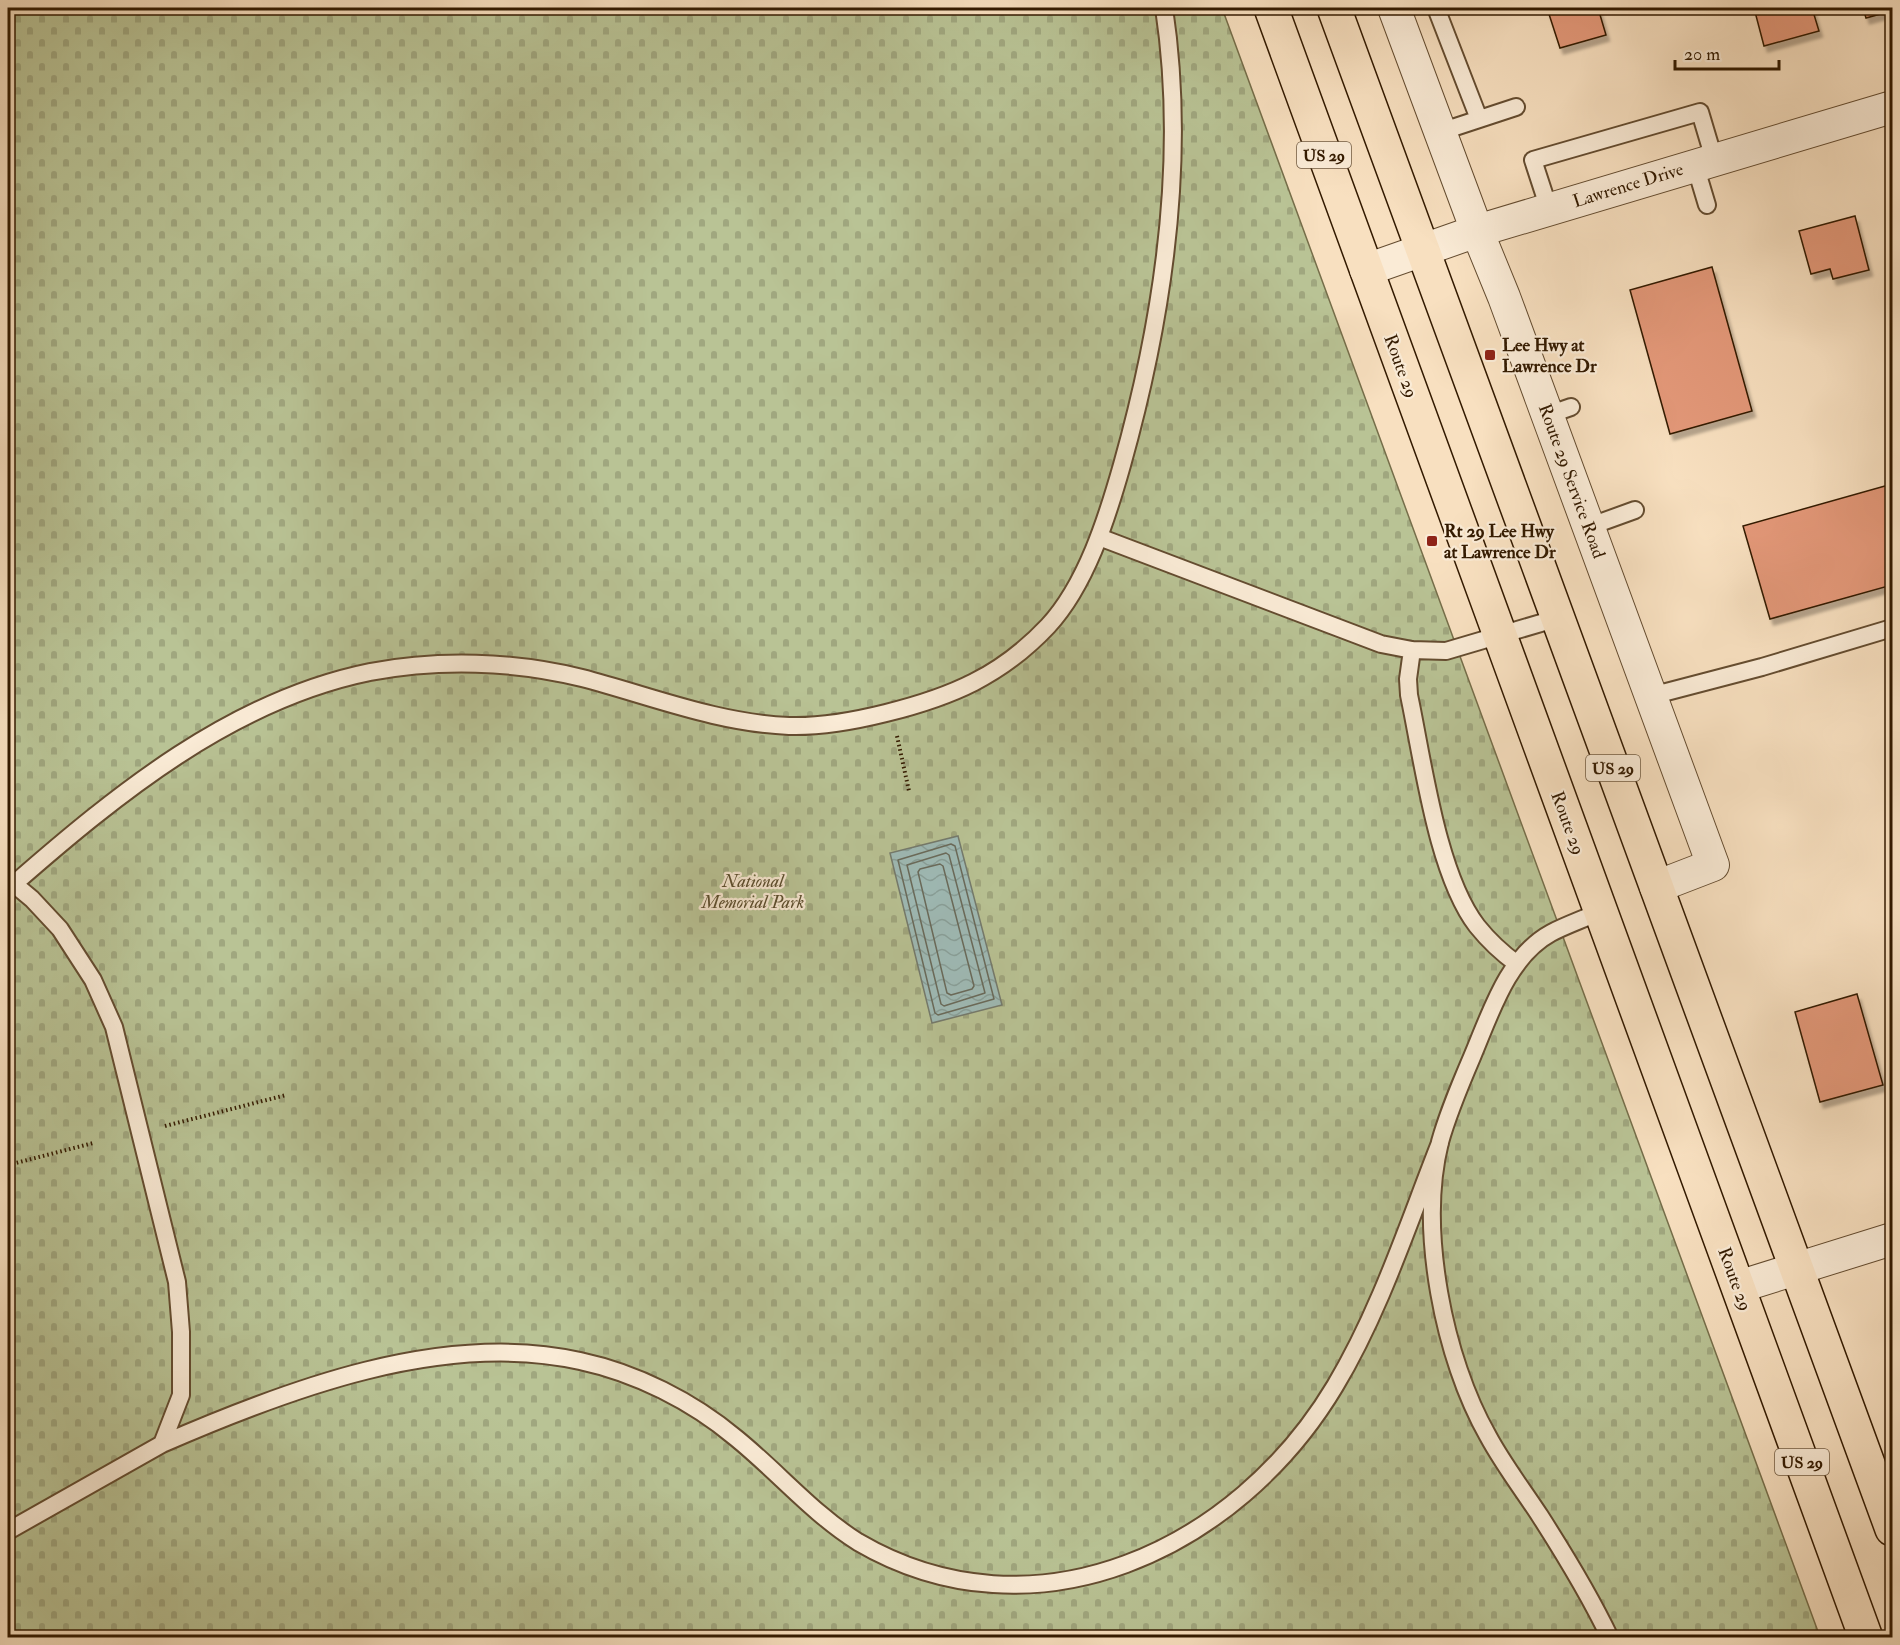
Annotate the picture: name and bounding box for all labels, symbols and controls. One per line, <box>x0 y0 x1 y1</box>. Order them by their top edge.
scale bar <box>1675 33 1778 71</box>
text: 20 m <box>1684 43 1720 66</box>
road number: US 29 <box>1297 142 1351 168</box>
street label: Lawrence Drive <box>1570 158 1687 213</box>
street label: Route 29 <box>1378 331 1423 401</box>
place label: Lee Hwy at Lawrence Dr <box>1502 334 1597 378</box>
marker: Lee Hwy at Lawrence Dr <box>1483 348 1497 362</box>
street label: Route 29 Service Road <box>1533 401 1610 562</box>
place label: Rt 29 Lee Hwy at Lawrence Dr <box>1444 520 1556 564</box>
marker: Rt 29 Lee Hwy at Lawrence Dr <box>1425 534 1439 548</box>
road number: US 29 <box>1586 755 1640 781</box>
street label: Route 29 <box>1545 788 1590 858</box>
park label: National Memorial Park <box>701 870 804 914</box>
street label: Route 29 <box>1712 1244 1757 1314</box>
road number: US 29 <box>1775 1449 1829 1475</box>

